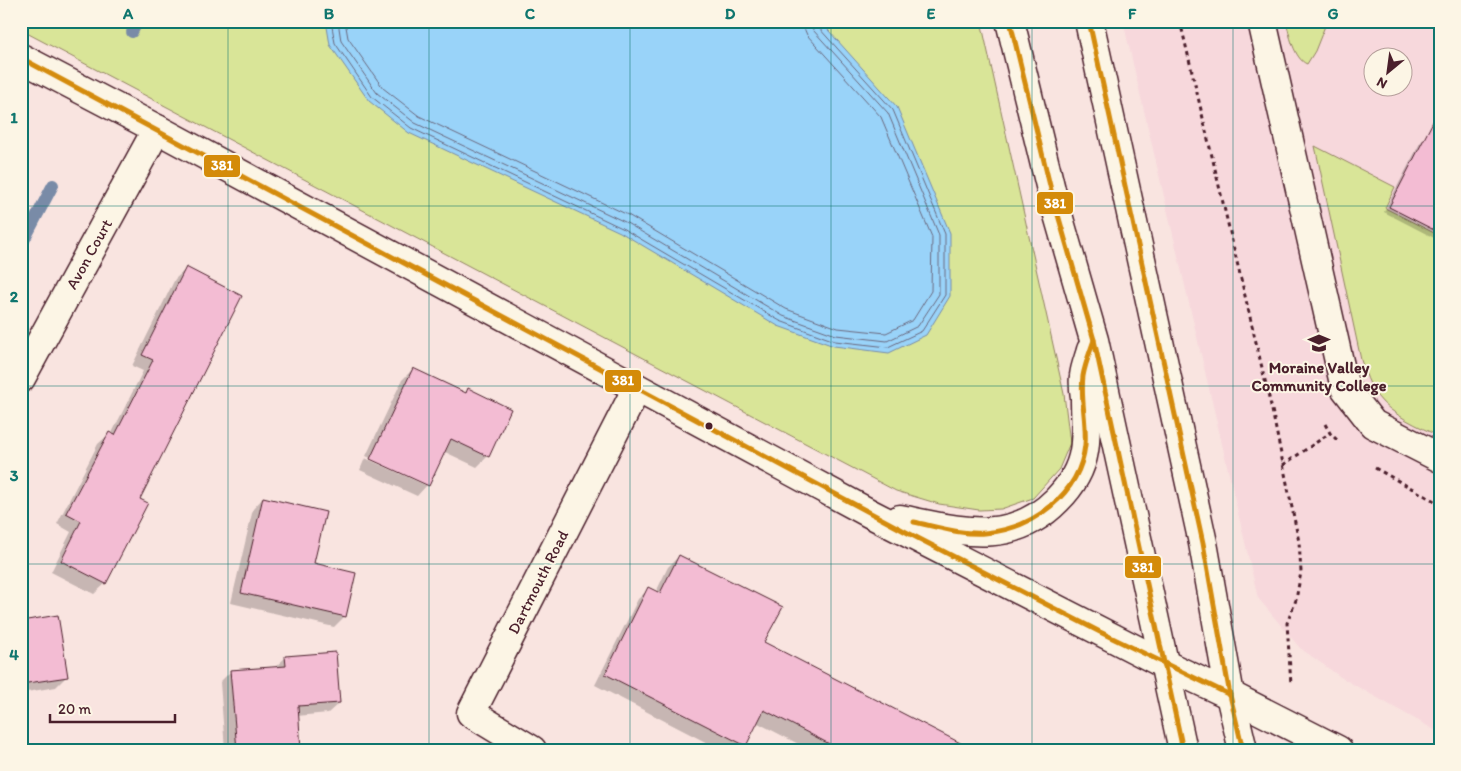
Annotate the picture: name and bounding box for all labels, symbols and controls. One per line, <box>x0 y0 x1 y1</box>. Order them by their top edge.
text: A <box>122 4 134 23</box>
text: B <box>324 4 335 23</box>
text: C <box>525 4 536 23</box>
text: D <box>725 4 736 23</box>
text: E <box>927 4 936 23</box>
text: F <box>1128 4 1137 23</box>
text: G <box>1327 4 1339 23</box>
north arrow <box>1364 48 1414 98</box>
text: N <box>1374 73 1390 93</box>
text: 1 <box>10 108 18 127</box>
line badge: 381 <box>203 154 241 178</box>
text: 381 <box>211 157 233 174</box>
line badge: 381 <box>1036 191 1074 215</box>
text: 381 <box>1044 195 1066 212</box>
street label: Avon Court <box>62 216 116 292</box>
text: 2 <box>10 287 19 306</box>
school or university icon: Moraine Valley Community College <box>1306 330 1332 356</box>
place label: Moraine Valley Community College <box>1252 358 1387 396</box>
line badge: 381 <box>604 369 642 393</box>
text: 381 <box>612 372 634 389</box>
unlabelled marker <box>704 421 714 431</box>
text: 3 <box>10 466 19 485</box>
street label: Dartmouth Road <box>504 527 572 637</box>
line badge: 381 <box>1124 555 1162 579</box>
text: 381 <box>1132 559 1154 576</box>
text: 4 <box>9 645 19 664</box>
scale bar <box>50 691 175 723</box>
text: 20 m <box>58 700 92 718</box>

